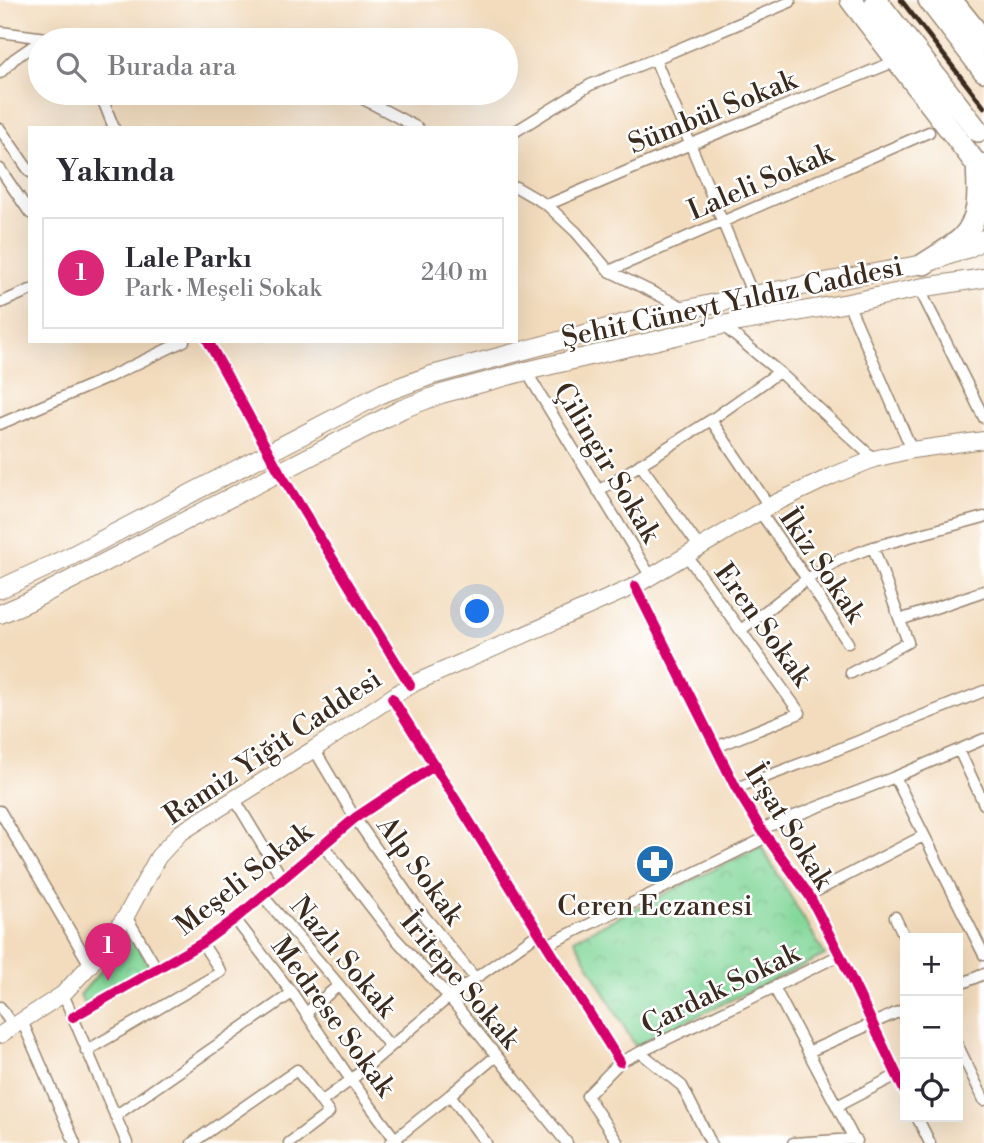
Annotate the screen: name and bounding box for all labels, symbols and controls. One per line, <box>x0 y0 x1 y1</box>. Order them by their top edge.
search box <box>28 28 518 105</box>
icon: search <box>52 48 90 86</box>
text: Burada ara <box>108 51 236 83</box>
street label: Sümbül Sokak <box>623 62 803 162</box>
street label: Laleli Sokak <box>683 136 840 229</box>
text: Yakında <box>56 153 175 191</box>
text: Lale Parkı <box>125 243 252 275</box>
street label: Şehit Cüneyt Yıldız Caddesi <box>558 249 906 356</box>
text: 1 <box>75 259 87 287</box>
text: 240 m <box>421 259 488 287</box>
text: Park · Meşeli Sokak <box>125 275 321 303</box>
street label: Çilingir Sokak <box>545 376 669 550</box>
street label: İkiz Sokak <box>771 502 874 631</box>
street label: Eren Sokak <box>706 556 820 695</box>
your location <box>460 594 494 628</box>
street label: Ramiz Yiğit Caddesi <box>157 661 388 833</box>
street label: İrşat Sokak <box>737 757 842 897</box>
street label: Alp Sokak <box>368 809 472 933</box>
street label: Meşeli Sokak <box>168 814 321 944</box>
pharmacy icon: Ceren Eczanesi <box>634 843 676 885</box>
street label: Nazlı Sokak <box>282 889 405 1026</box>
place label: Ceren Eczanesi <box>557 889 753 924</box>
street label: İritepe Sokak <box>392 905 529 1058</box>
pin: 1 <box>85 923 131 981</box>
street label: Medrese Sokak <box>263 930 403 1105</box>
map controls <box>900 933 963 1122</box>
button: + <box>900 933 963 996</box>
street label: Çardak Sokak <box>636 935 807 1043</box>
button: − <box>900 996 963 1059</box>
button: locate <box>900 1059 963 1122</box>

